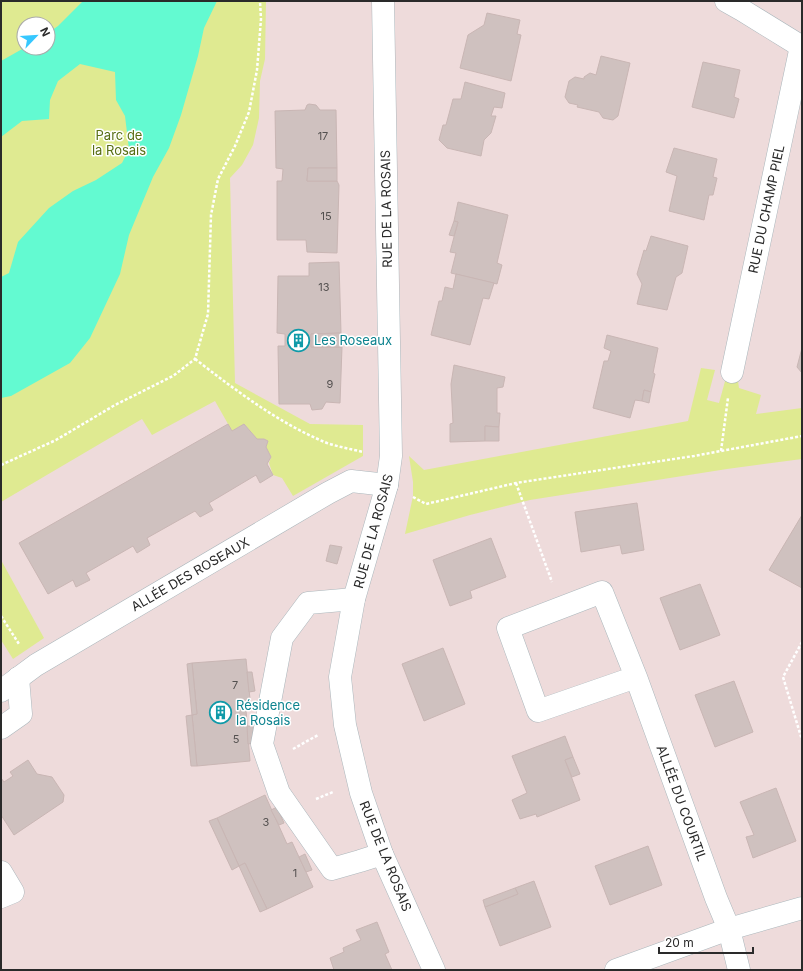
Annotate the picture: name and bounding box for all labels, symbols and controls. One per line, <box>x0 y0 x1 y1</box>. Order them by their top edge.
north arrow <box>16 16 56 56</box>
text: N <box>37 25 53 39</box>
park label: Parc de la Rosais <box>92 127 146 158</box>
house number: 17 <box>318 129 328 143</box>
street label: RUE DU CHAMP PIEL <box>745 143 787 275</box>
street label: RUE DE LA ROSAIS <box>377 150 395 268</box>
house number: 15 <box>320 209 332 223</box>
house number: 13 <box>318 280 330 294</box>
building icon: Les Roseaux <box>285 327 311 353</box>
place label: Les Roseaux <box>314 332 392 348</box>
house number: 9 <box>327 377 334 391</box>
street label: RUE DE LA ROSAIS <box>350 472 396 590</box>
street label: ALLÉE DES ROSEAUX <box>128 534 252 614</box>
house number: 7 <box>232 678 238 692</box>
place label: Résidence la Rosais <box>236 697 300 728</box>
building icon: Résidence la Rosais <box>208 699 234 725</box>
house number: 5 <box>233 732 240 746</box>
street label: ALLÉE DU COURTIL <box>654 743 710 863</box>
street label: RUE DE LA ROSAIS <box>357 798 415 914</box>
house number: 3 <box>263 815 270 829</box>
house number: 1 <box>293 866 297 880</box>
scale bar <box>659 929 753 955</box>
text: 20 m <box>665 935 694 950</box>

